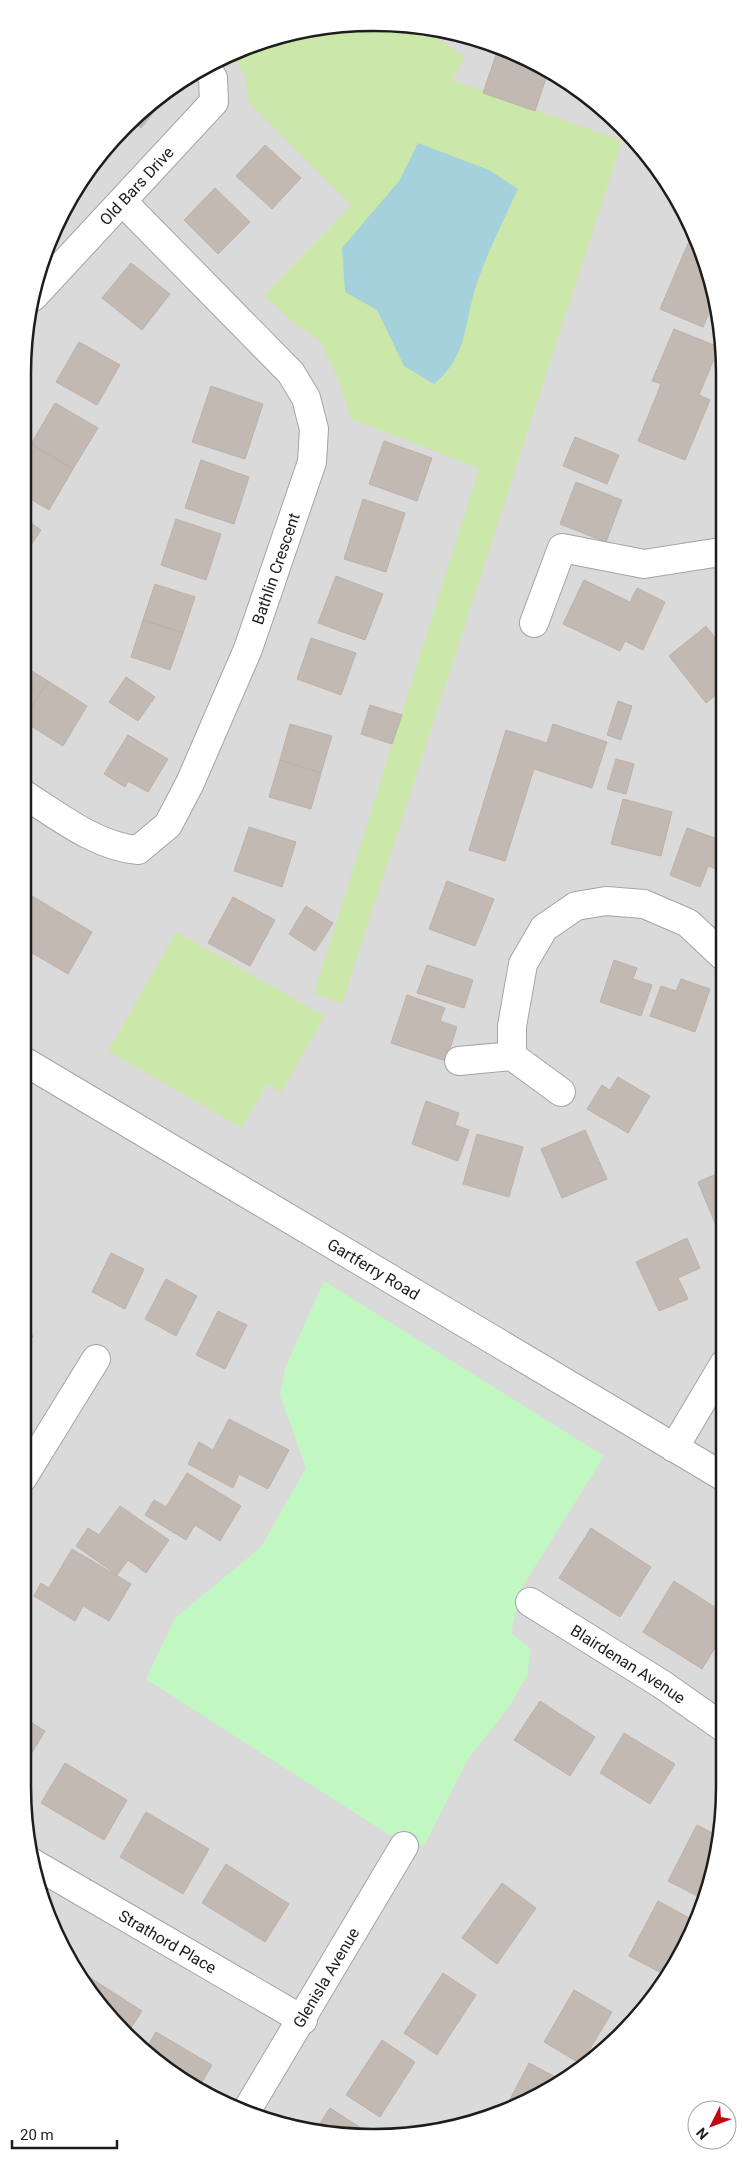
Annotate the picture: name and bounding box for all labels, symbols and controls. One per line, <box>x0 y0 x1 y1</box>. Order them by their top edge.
street label: Old Bars Drive <box>96 143 178 229</box>
street label: Bathlin Crescent <box>248 511 304 627</box>
street label: Gartferry Road <box>324 1235 423 1304</box>
street label: Blairdenan Avenue <box>567 1621 689 1708</box>
street label: Strathord Place <box>115 1906 220 1978</box>
street label: Glenisla Avenue <box>289 1924 363 2031</box>
north arrow <box>687 2100 737 2150</box>
scale bar <box>12 2118 118 2150</box>
text: N <box>693 2125 712 2143</box>
text: 20 m <box>20 2126 54 2144</box>

